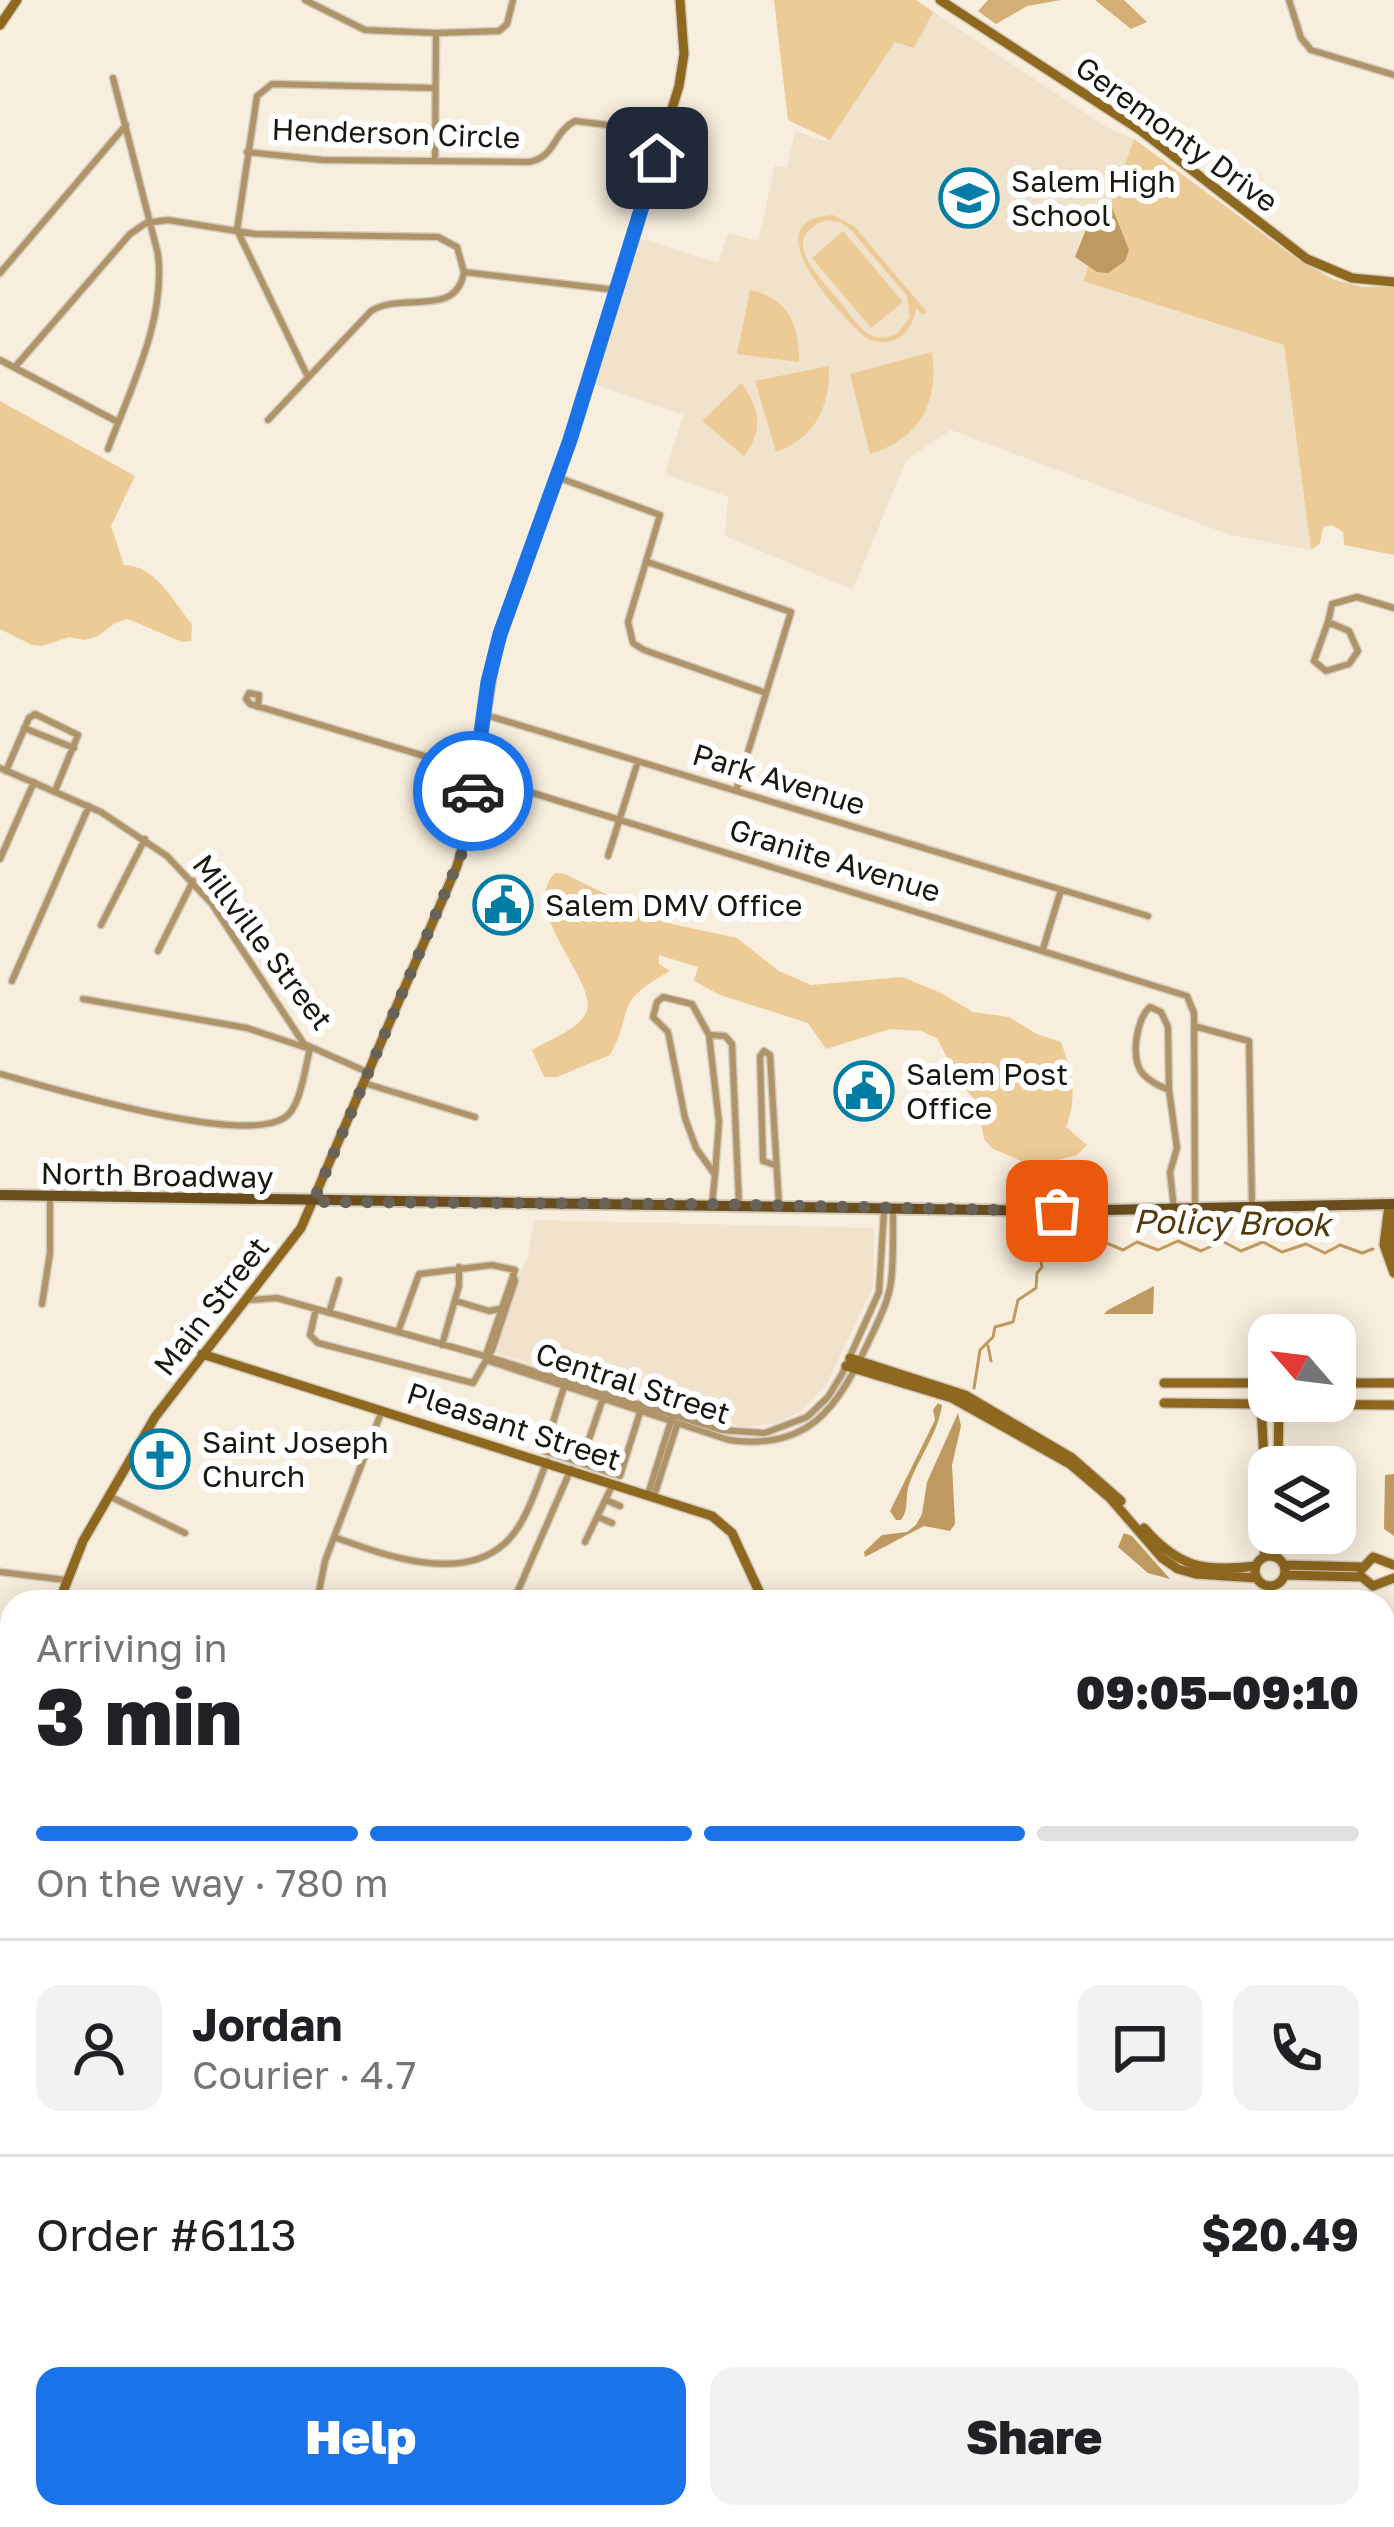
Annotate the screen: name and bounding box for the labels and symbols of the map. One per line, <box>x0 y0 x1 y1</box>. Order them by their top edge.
street label: Geremonty Drive <box>1069 49 1285 219</box>
pin <box>606 107 708 209</box>
street label: Henderson Circle <box>271 111 521 155</box>
place label: Salem High School <box>1011 163 1176 233</box>
school or university icon: Salem High School <box>938 167 1000 229</box>
courier <box>413 731 533 851</box>
street label: Park Avenue <box>688 736 870 822</box>
street label: Granite Avenue <box>725 811 945 909</box>
street label: Millville Street <box>185 847 341 1037</box>
public building icon: Salem DMV Office <box>472 874 534 936</box>
place label: Salem DMV Office <box>545 887 803 923</box>
place label: Salem Post Office <box>906 1056 1068 1126</box>
public building icon: Salem Post Office <box>833 1060 895 1122</box>
street label: North Broadway <box>40 1155 274 1195</box>
pin <box>1006 1160 1108 1262</box>
water label: Policy Brook <box>1133 1201 1334 1243</box>
street label: Main Street <box>146 1230 276 1382</box>
north arrow <box>1248 1314 1356 1422</box>
street label: Central Street <box>531 1335 735 1431</box>
street label: Pleasant Street <box>403 1374 625 1478</box>
place label: Saint Joseph Church <box>202 1424 389 1494</box>
church icon: Saint Joseph Church <box>129 1428 191 1490</box>

